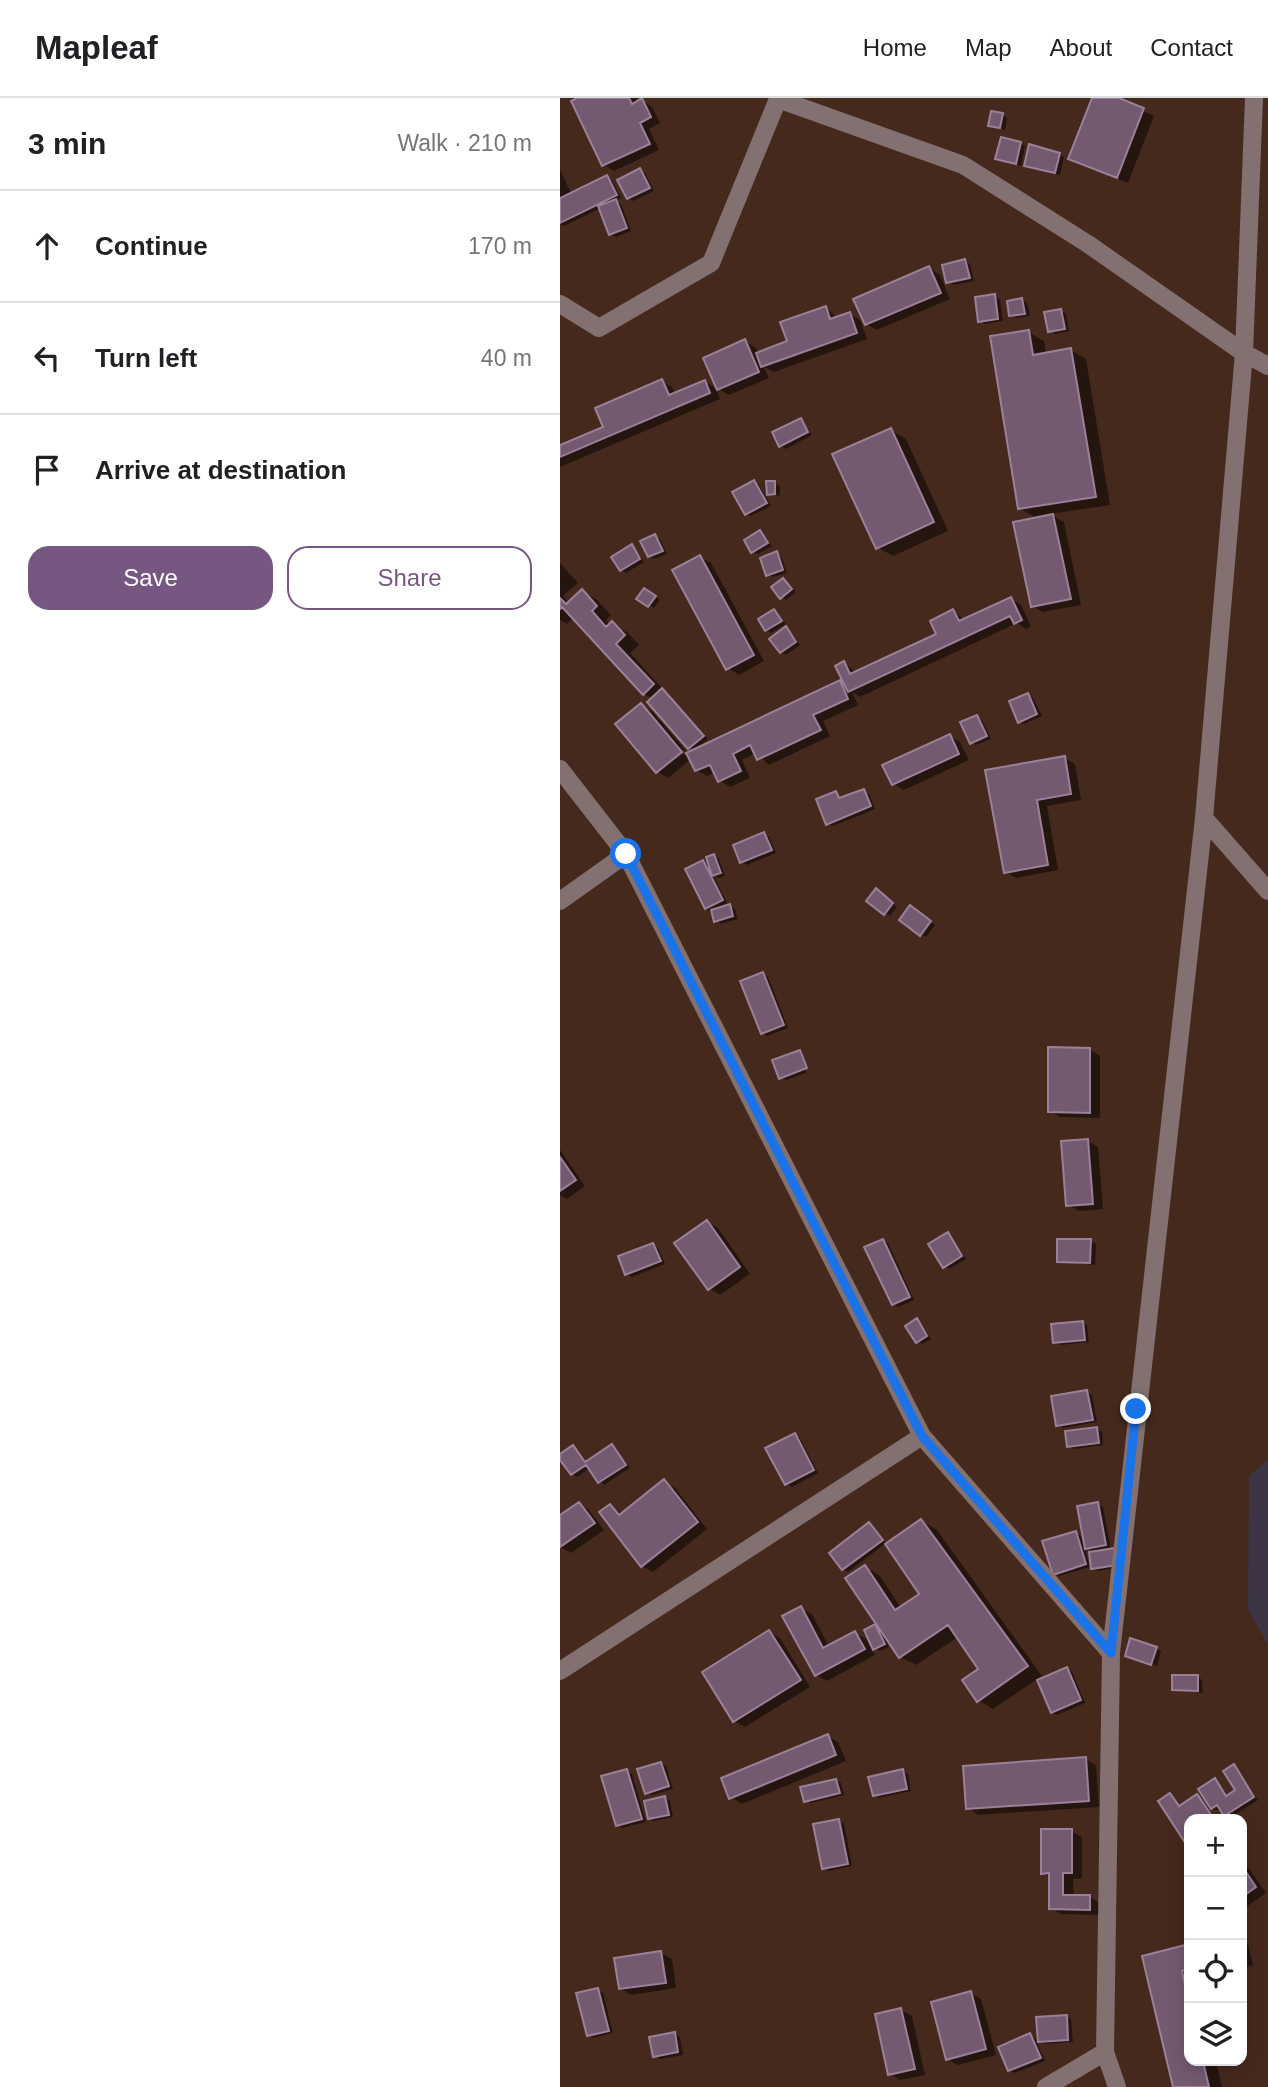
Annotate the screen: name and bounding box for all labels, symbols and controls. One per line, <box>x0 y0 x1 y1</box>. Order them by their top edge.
text: Mapleaf <box>35 29 158 66</box>
text: Home <box>863 34 927 61</box>
text: Map <box>965 34 1012 61</box>
text: About <box>1050 34 1112 61</box>
text: Contact <box>1150 34 1233 61</box>
text: 3 min <box>28 127 106 160</box>
text: Walk · 210 m <box>397 130 532 156</box>
icon: ahead <box>28 227 66 265</box>
text: Continue <box>95 231 208 261</box>
text: 170 m <box>468 233 532 259</box>
icon: left <box>28 339 66 377</box>
text: Turn left <box>95 343 197 373</box>
text: 40 m <box>481 345 532 371</box>
icon: arrive <box>28 451 66 489</box>
text: Arrive at destination <box>95 455 346 485</box>
button: Save <box>28 546 273 610</box>
button: Share <box>287 546 532 610</box>
route start <box>610 838 641 869</box>
route end <box>1120 1393 1151 1424</box>
map controls <box>1184 1814 1247 2066</box>
button: + <box>1184 1814 1247 1877</box>
button: − <box>1184 1877 1247 1940</box>
button: locate <box>1184 1940 1247 2003</box>
button: layers <box>1184 2003 1247 2066</box>

